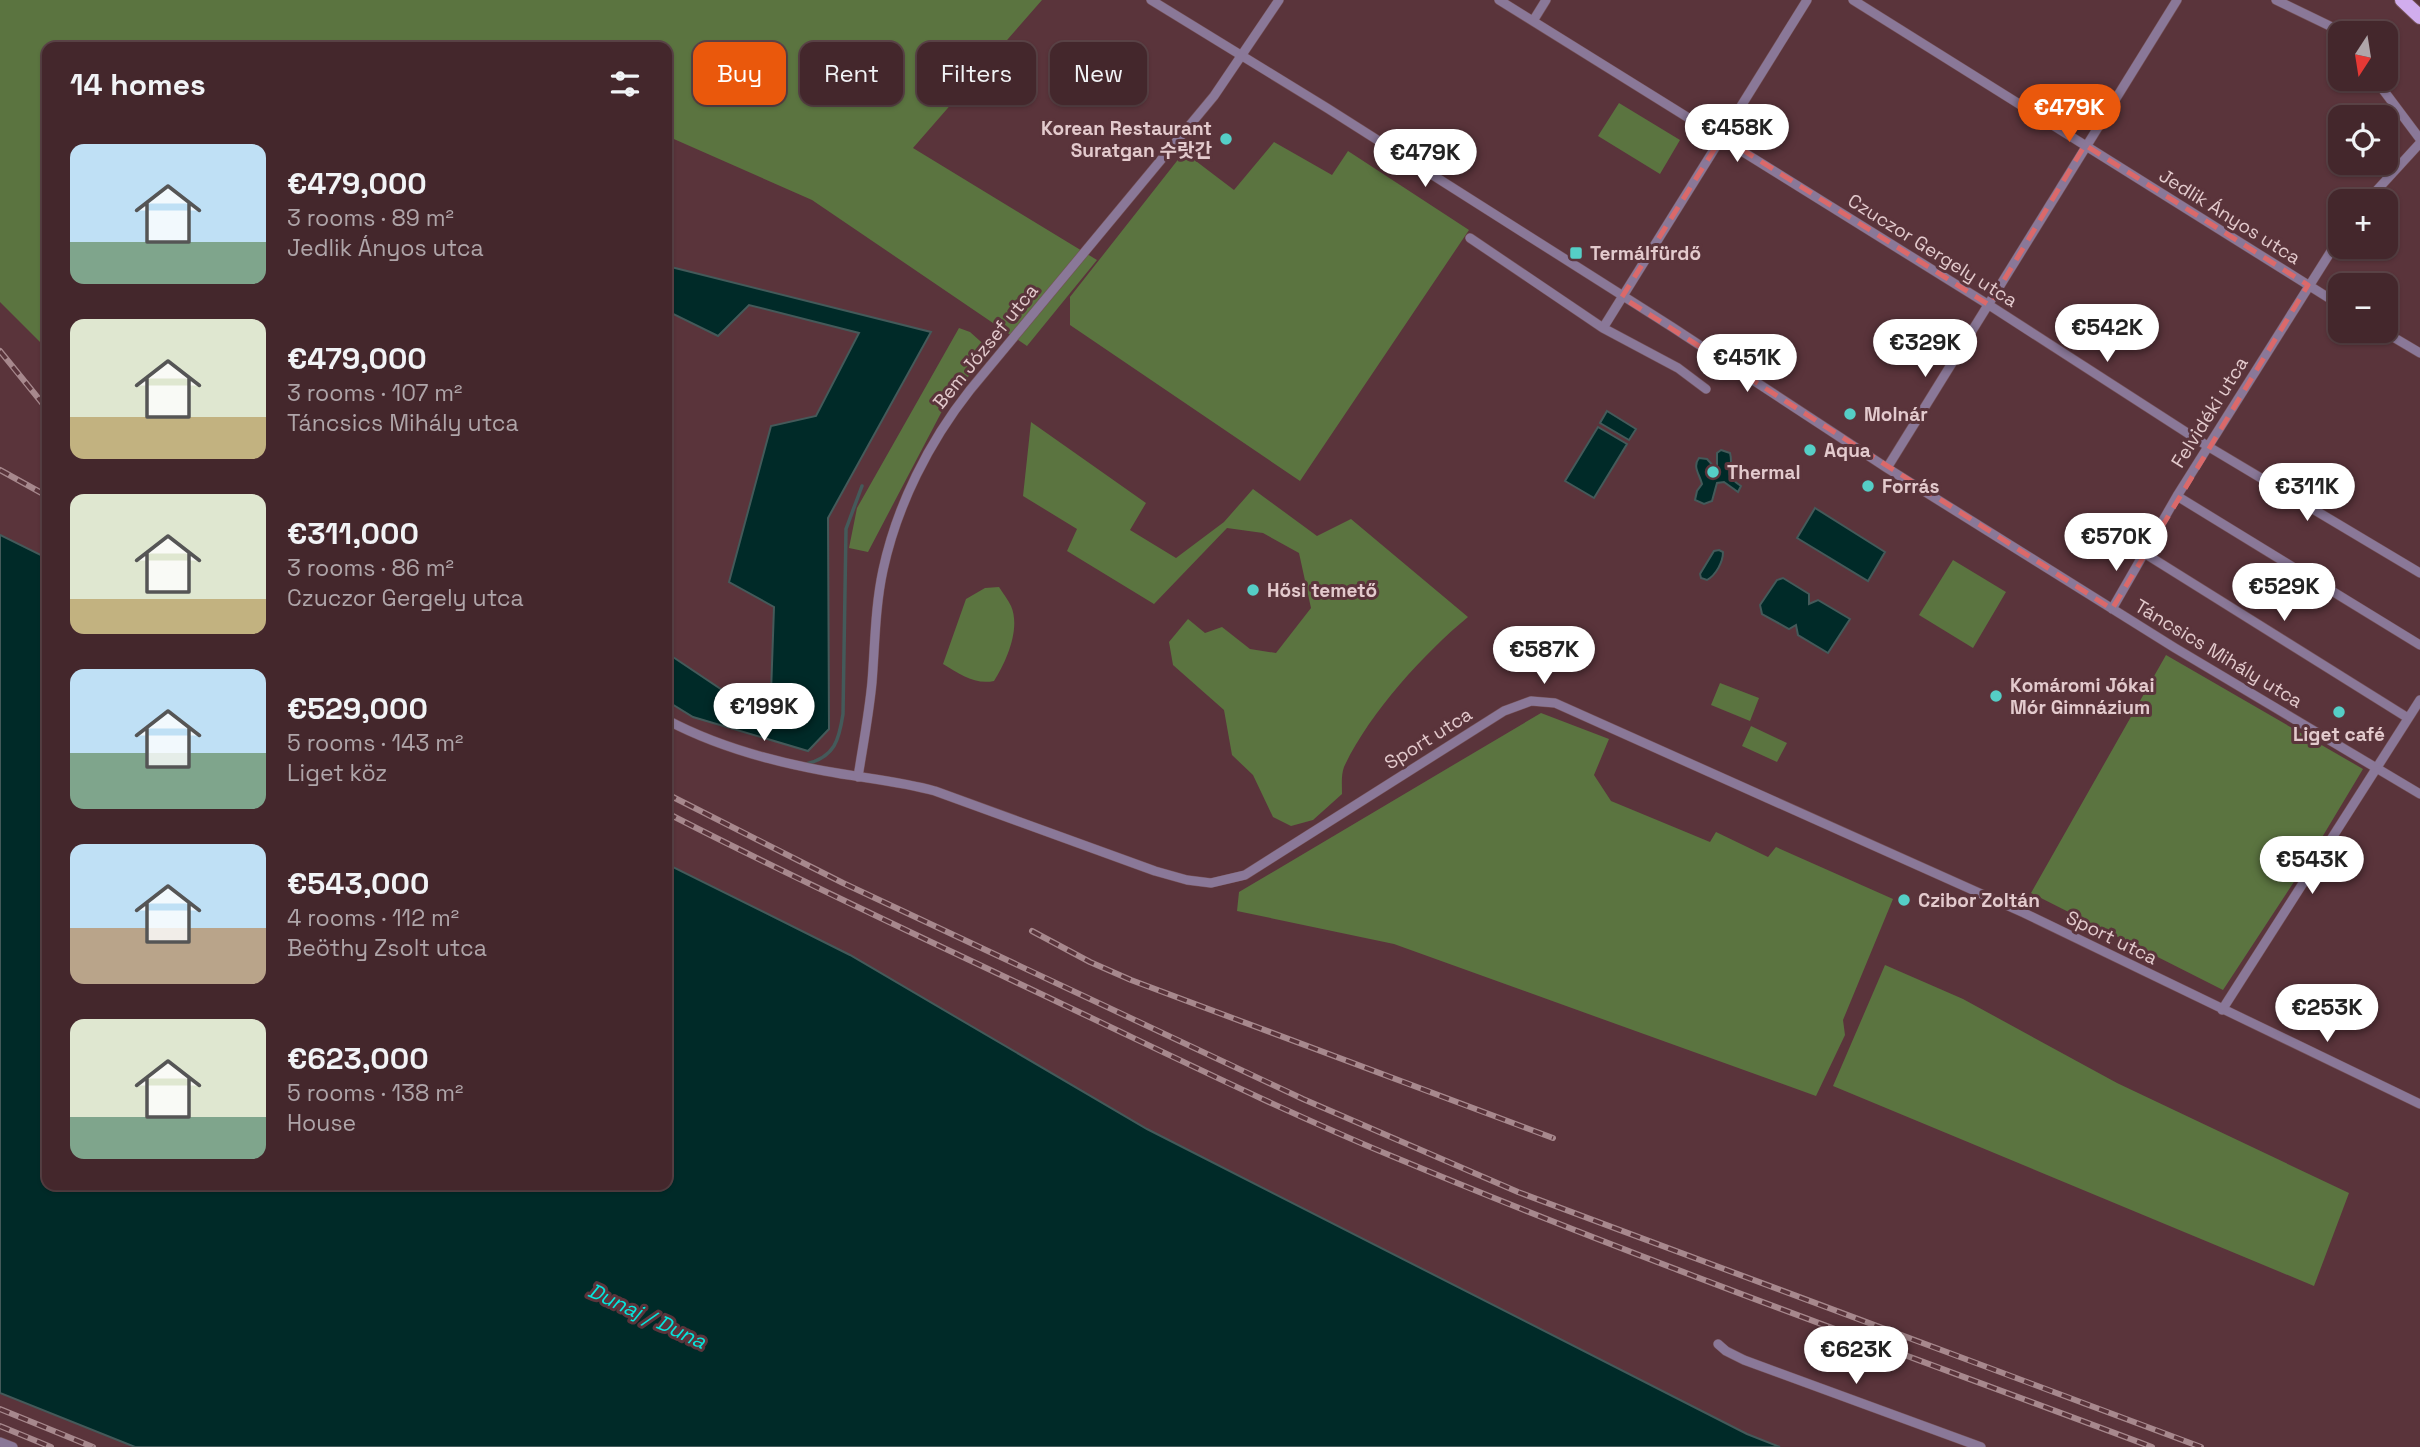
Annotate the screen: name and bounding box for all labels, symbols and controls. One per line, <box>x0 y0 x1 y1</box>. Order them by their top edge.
north arrow <box>2328 21 2398 91</box>
map controls <box>2328 21 2398 343</box>
chip: Buy <box>693 42 786 105</box>
chip: Rent <box>800 42 903 105</box>
chip: Filters <box>917 42 1036 105</box>
chip: New <box>1050 42 1147 105</box>
text: 14 homes <box>70 65 206 104</box>
icon: filters <box>606 65 644 103</box>
pin: €479K <box>2020 85 2118 144</box>
text: €479K <box>2034 92 2104 122</box>
pin: €458K <box>1688 104 1786 164</box>
button: locate <box>2328 105 2398 175</box>
text: €458K <box>1701 112 1773 142</box>
place label: Korean Restaurant Suratgan 수랏간 <box>1041 116 1213 163</box>
pin: €479K <box>1376 130 1474 189</box>
marker: Korean Restaurant Suratgan 수랏간 <box>1218 131 1234 147</box>
text: €479K <box>1390 137 1460 167</box>
street label: Jedlik Ányos utca <box>2154 163 2305 270</box>
text: €479,000 <box>287 164 427 203</box>
icon: home <box>126 172 210 256</box>
street label: Czuczor Gergely utca <box>1843 188 2022 313</box>
button: + <box>2328 189 2398 259</box>
text: 3 rooms · 89 m² <box>287 203 454 233</box>
text: Jedlik Ányos utca <box>287 233 484 263</box>
place label: Termálfürdő <box>1590 241 1701 266</box>
marker: Termálfürdő <box>1568 245 1584 261</box>
button: − <box>2328 273 2398 343</box>
street label: Bem József utca <box>927 279 1043 414</box>
pin: €542K <box>2058 304 2156 364</box>
text: €542K <box>2071 312 2143 342</box>
pin: €329K <box>1876 320 1974 379</box>
text: €329K <box>1889 327 1961 357</box>
pin: €451K <box>1698 334 1796 394</box>
text: €479,000 <box>287 339 427 378</box>
text: €451K <box>1713 342 1781 372</box>
icon: home <box>126 347 210 431</box>
street label: Felvidéki utca <box>2165 352 2254 473</box>
text: 3 rooms · 107 m² <box>287 378 463 408</box>
place label: Molnár <box>1864 402 1928 427</box>
marker: Molnár <box>1842 406 1858 422</box>
text: Táncsics Mihály utca <box>287 408 519 438</box>
place label: Aqua <box>1824 438 1871 463</box>
marker: Aqua <box>1802 442 1818 458</box>
place label: Thermal <box>1727 460 1801 485</box>
pin: €311K <box>2258 463 2356 523</box>
marker: Thermal <box>1705 464 1721 480</box>
text: €311K <box>2275 471 2339 501</box>
place label: Forrás <box>1882 474 1939 499</box>
marker: Forrás <box>1860 478 1876 494</box>
text: €311,000 <box>287 514 419 553</box>
pin: €570K <box>2067 514 2165 573</box>
text: €570K <box>2080 521 2152 551</box>
icon: home <box>126 522 210 606</box>
text: 3 rooms · 86 m² <box>287 553 454 583</box>
pin: €529K <box>2235 564 2333 623</box>
text: €529K <box>2248 571 2320 601</box>
place label: Hősi temető <box>1267 578 1377 603</box>
marker: Hősi temető <box>1245 582 1261 598</box>
text: Czuczor Gergely utca <box>287 583 524 613</box>
street label: Táncsics Mihály utca <box>2130 593 2307 713</box>
pin: €587K <box>1495 626 1593 686</box>
text: €587K <box>1509 634 1579 664</box>
place label: Komáromi Jókai Mór Gimnázium <box>2010 673 2154 720</box>
pin: €199K <box>715 684 813 743</box>
marker: Komáromi Jókai Mór Gimnázium <box>1988 688 2004 704</box>
text: €529,000 <box>287 689 428 728</box>
text: €199K <box>730 691 798 721</box>
icon: home <box>126 697 210 781</box>
street label: Sport utca <box>1380 702 1477 775</box>
marker: Liget café <box>2331 704 2347 720</box>
place label: Liget café <box>2293 722 2385 747</box>
text: 5 rooms · 143 m² <box>287 728 463 758</box>
text: Liget köz <box>287 758 387 788</box>
pin: €543K <box>2263 836 2361 896</box>
text: €543K <box>2276 844 2348 874</box>
text: €543,000 <box>287 864 429 903</box>
icon: home <box>126 872 210 956</box>
place label: Czibor Zoltán <box>1918 888 2040 913</box>
marker: Czibor Zoltán <box>1896 892 1912 908</box>
text: 4 rooms · 112 m² <box>287 903 459 933</box>
street label: Sport utca <box>2062 905 2162 970</box>
text: Beöthy Zsolt utca <box>287 933 487 963</box>
pin: €253K <box>2278 984 2376 1044</box>
text: €253K <box>2291 992 2363 1022</box>
text: €623,000 <box>287 1039 429 1078</box>
icon: home <box>126 1047 210 1131</box>
text: 5 rooms · 138 m² <box>287 1078 463 1108</box>
text: House <box>287 1108 356 1138</box>
water label: Dunaj / Duna <box>584 1276 711 1355</box>
pin: €623K <box>1807 1326 1905 1386</box>
text: €623K <box>1820 1334 1892 1364</box>

